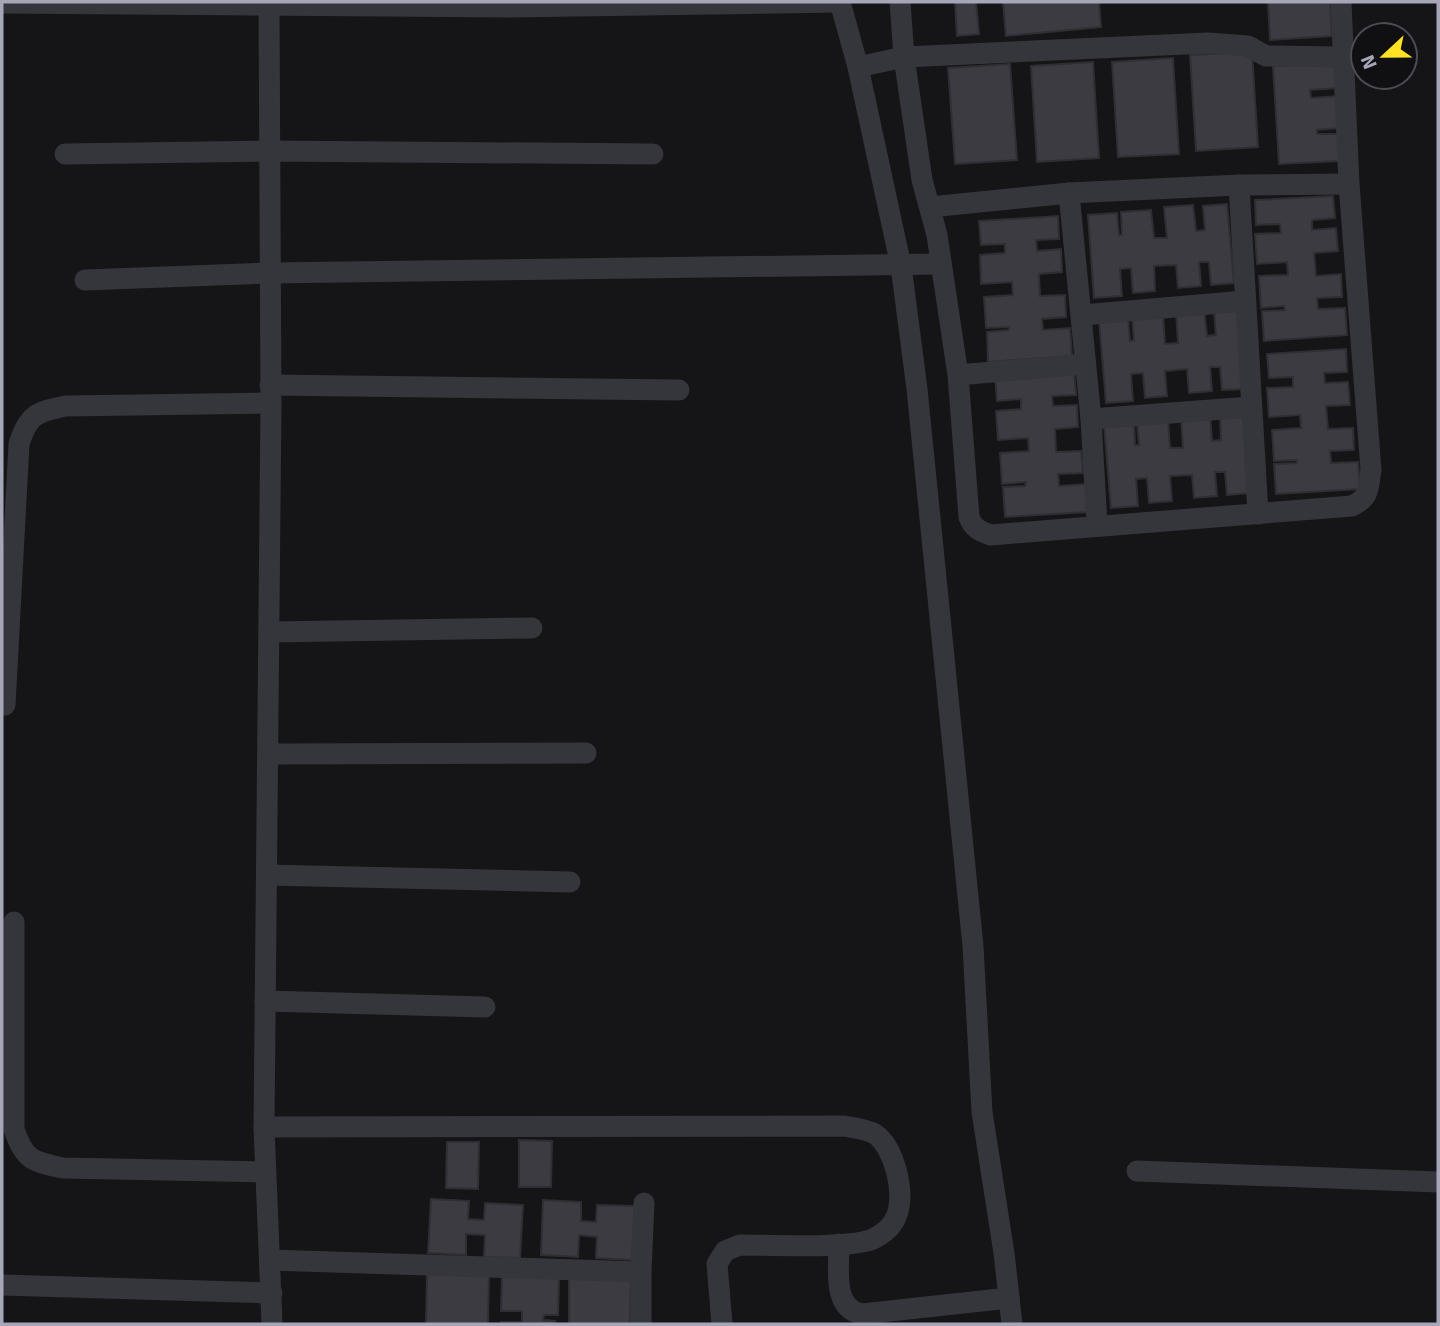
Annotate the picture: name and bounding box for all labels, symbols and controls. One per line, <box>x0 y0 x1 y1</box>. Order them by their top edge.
north arrow <box>1349 21 1419 91</box>
text: N <box>1356 51 1383 73</box>

